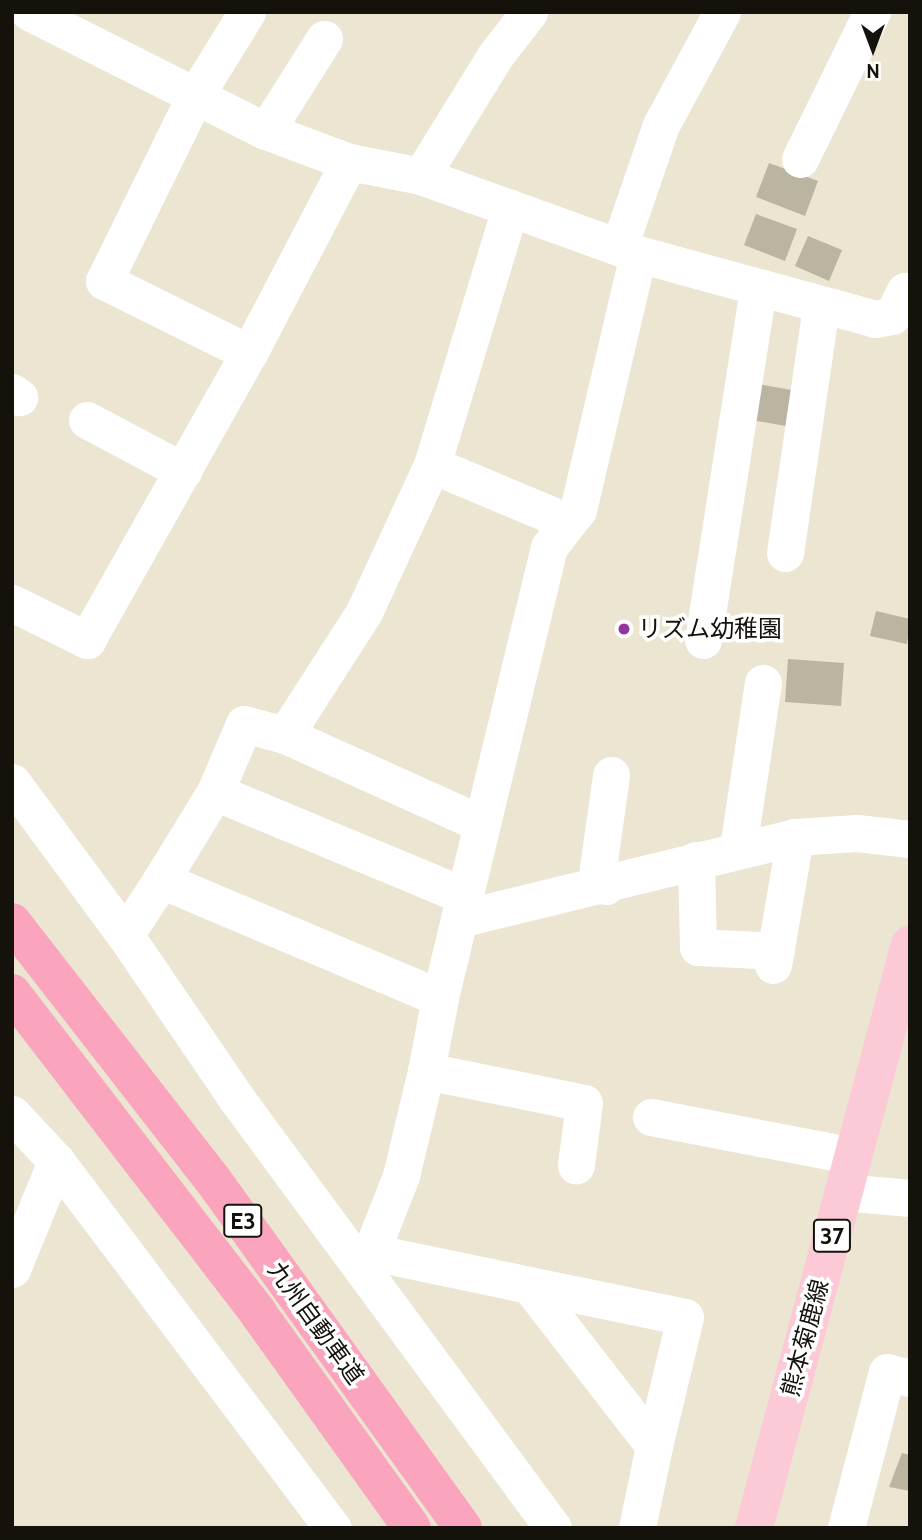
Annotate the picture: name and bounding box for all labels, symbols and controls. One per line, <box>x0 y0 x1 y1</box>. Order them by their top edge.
north arrow <box>838 14 908 84</box>
text: N <box>866 59 880 82</box>
place label: リズム幼稚園 <box>638 615 782 643</box>
marker: リズム幼稚園 <box>616 621 632 637</box>
road number: E3 <box>222 1202 264 1240</box>
road number: 37 <box>813 1217 851 1256</box>
street label: 九州自動車道 <box>262 1256 370 1390</box>
street label: 熊本菊鹿線 <box>776 1276 834 1400</box>

